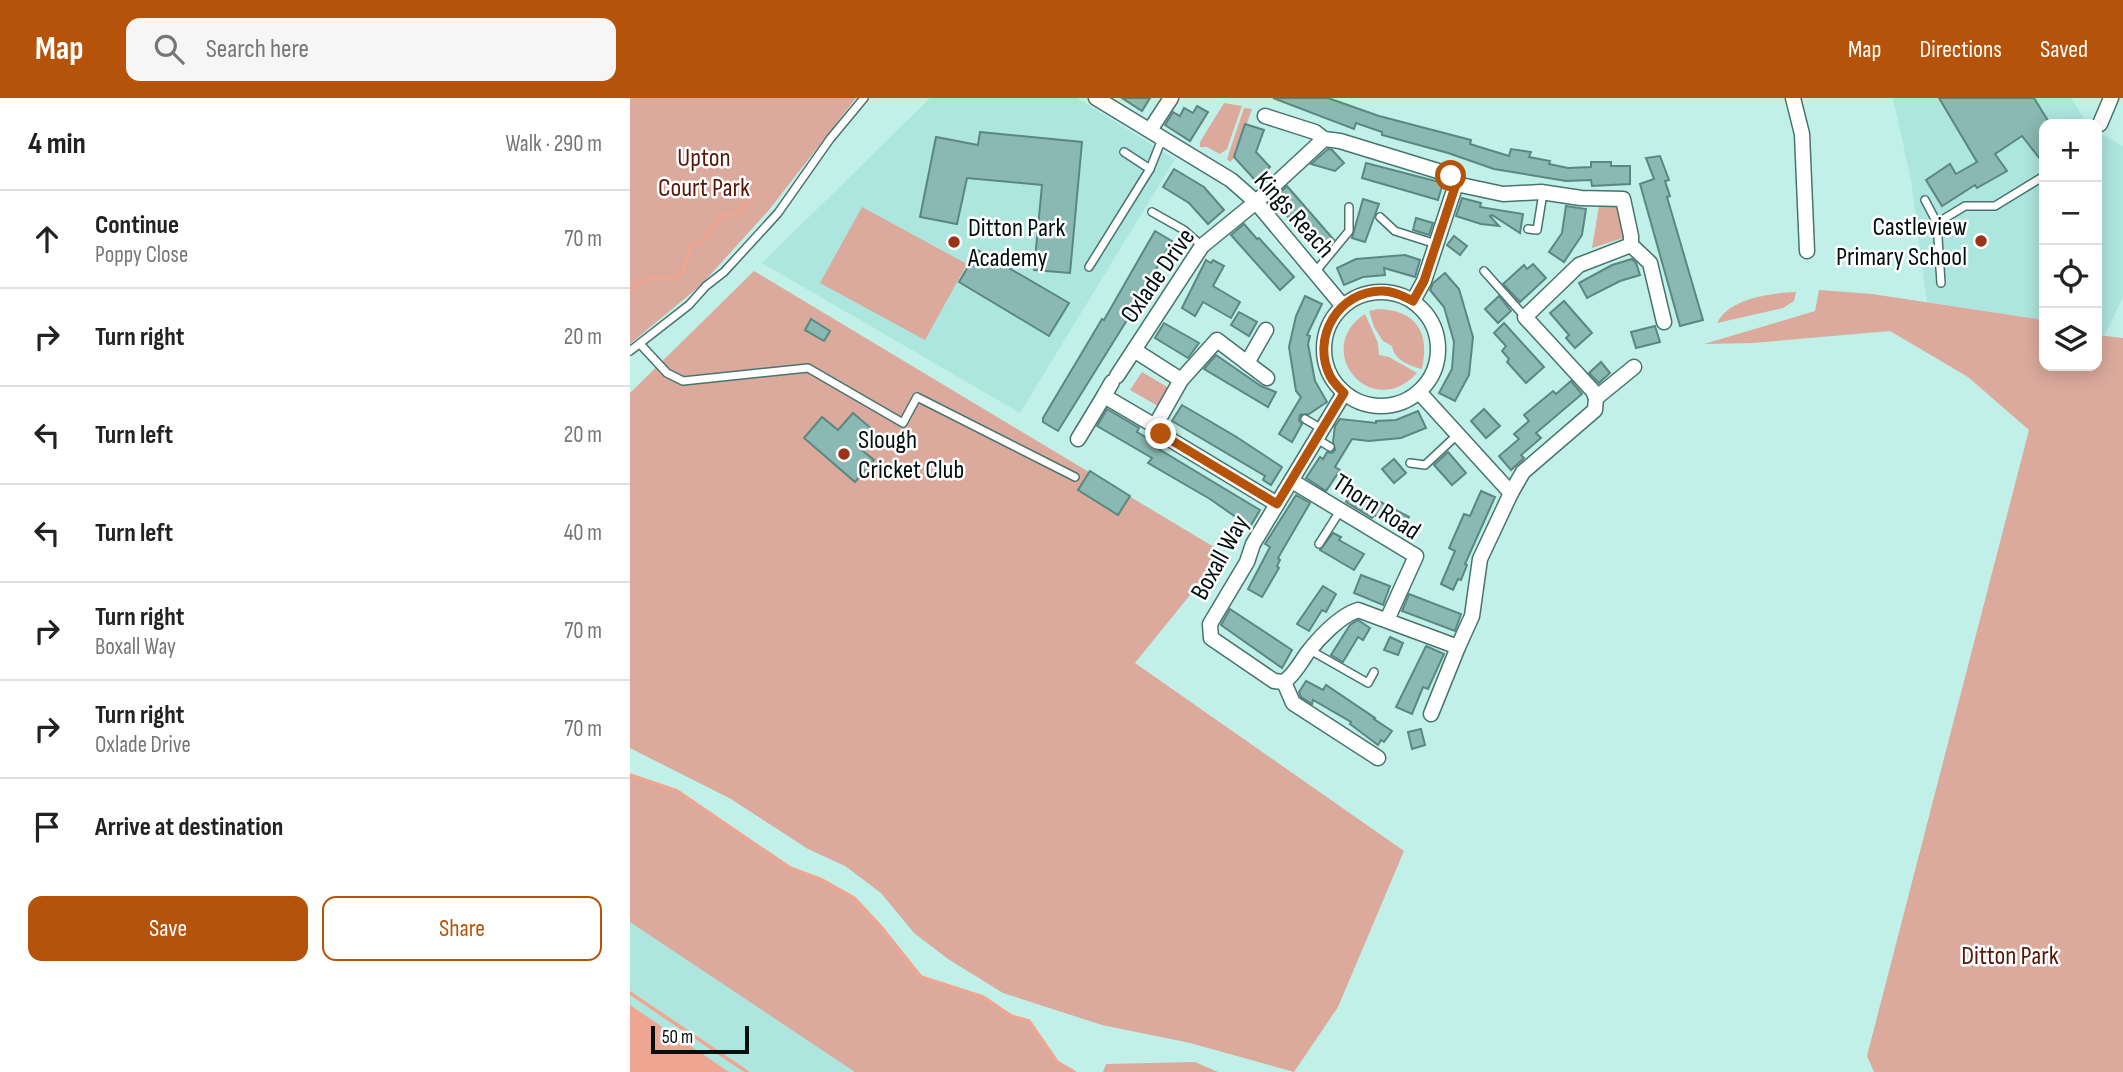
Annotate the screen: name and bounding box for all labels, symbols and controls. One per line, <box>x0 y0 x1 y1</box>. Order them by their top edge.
search box <box>126 18 616 81</box>
text: Map <box>35 29 84 69</box>
icon: search <box>150 30 188 68</box>
text: Search here <box>206 34 309 65</box>
text: Map <box>1848 35 1881 64</box>
text: Directions <box>1919 35 2002 64</box>
text: Saved <box>2040 35 2088 64</box>
map controls <box>2039 119 2102 371</box>
button: + <box>2039 119 2102 182</box>
text: 4 min <box>28 126 86 162</box>
text: Walk · 290 m <box>505 130 602 158</box>
park label: Upton Court Park <box>658 143 750 204</box>
route start <box>1435 160 1466 191</box>
street label: Kings Reach <box>1247 165 1341 265</box>
button: − <box>2039 182 2102 245</box>
text: Continue <box>95 210 179 241</box>
place label: Castleview Primary School <box>1836 212 1967 273</box>
place label: Ditton Park Academy <box>967 213 1065 274</box>
icon: ahead <box>28 220 66 258</box>
street label: Oxlade Drive <box>1114 223 1202 329</box>
text: 70 m <box>564 225 602 253</box>
marker: Castleview Primary School <box>1973 233 1989 249</box>
marker: Ditton Park Academy <box>946 234 962 250</box>
text: Poppy Close <box>95 241 188 269</box>
button: locate <box>2039 245 2102 308</box>
button: layers <box>2039 308 2102 371</box>
icon: right <box>28 318 66 356</box>
text: Turn right <box>95 322 184 353</box>
text: 20 m <box>564 323 602 351</box>
icon: left <box>28 416 66 454</box>
route end <box>1145 418 1176 449</box>
text: Turn left <box>95 420 173 451</box>
text: 20 m <box>564 421 602 449</box>
place label: Slough Cricket Club <box>858 425 964 486</box>
marker: Slough Cricket Club <box>836 446 852 462</box>
street label: Thorn Road <box>1327 467 1426 547</box>
street label: Boxall Way <box>1185 510 1256 605</box>
icon: left <box>28 514 66 552</box>
text: Turn left <box>95 518 173 549</box>
text: 40 m <box>564 519 602 547</box>
text: Turn right <box>95 602 184 633</box>
icon: right <box>28 612 66 650</box>
text: 70 m <box>564 617 602 645</box>
text: Boxall Way <box>95 633 176 661</box>
text: Turn right <box>95 700 184 731</box>
icon: right <box>28 710 66 748</box>
text: 70 m <box>564 715 602 743</box>
text: Oxlade Drive <box>95 731 191 759</box>
icon: arrive <box>28 808 66 846</box>
text: Arrive at destination <box>95 812 283 843</box>
button: Save <box>28 896 308 961</box>
button: Share <box>322 896 602 961</box>
park label: Ditton Park <box>1961 941 2059 972</box>
scale bar <box>651 1023 749 1055</box>
text: 50 m <box>662 1026 693 1049</box>

